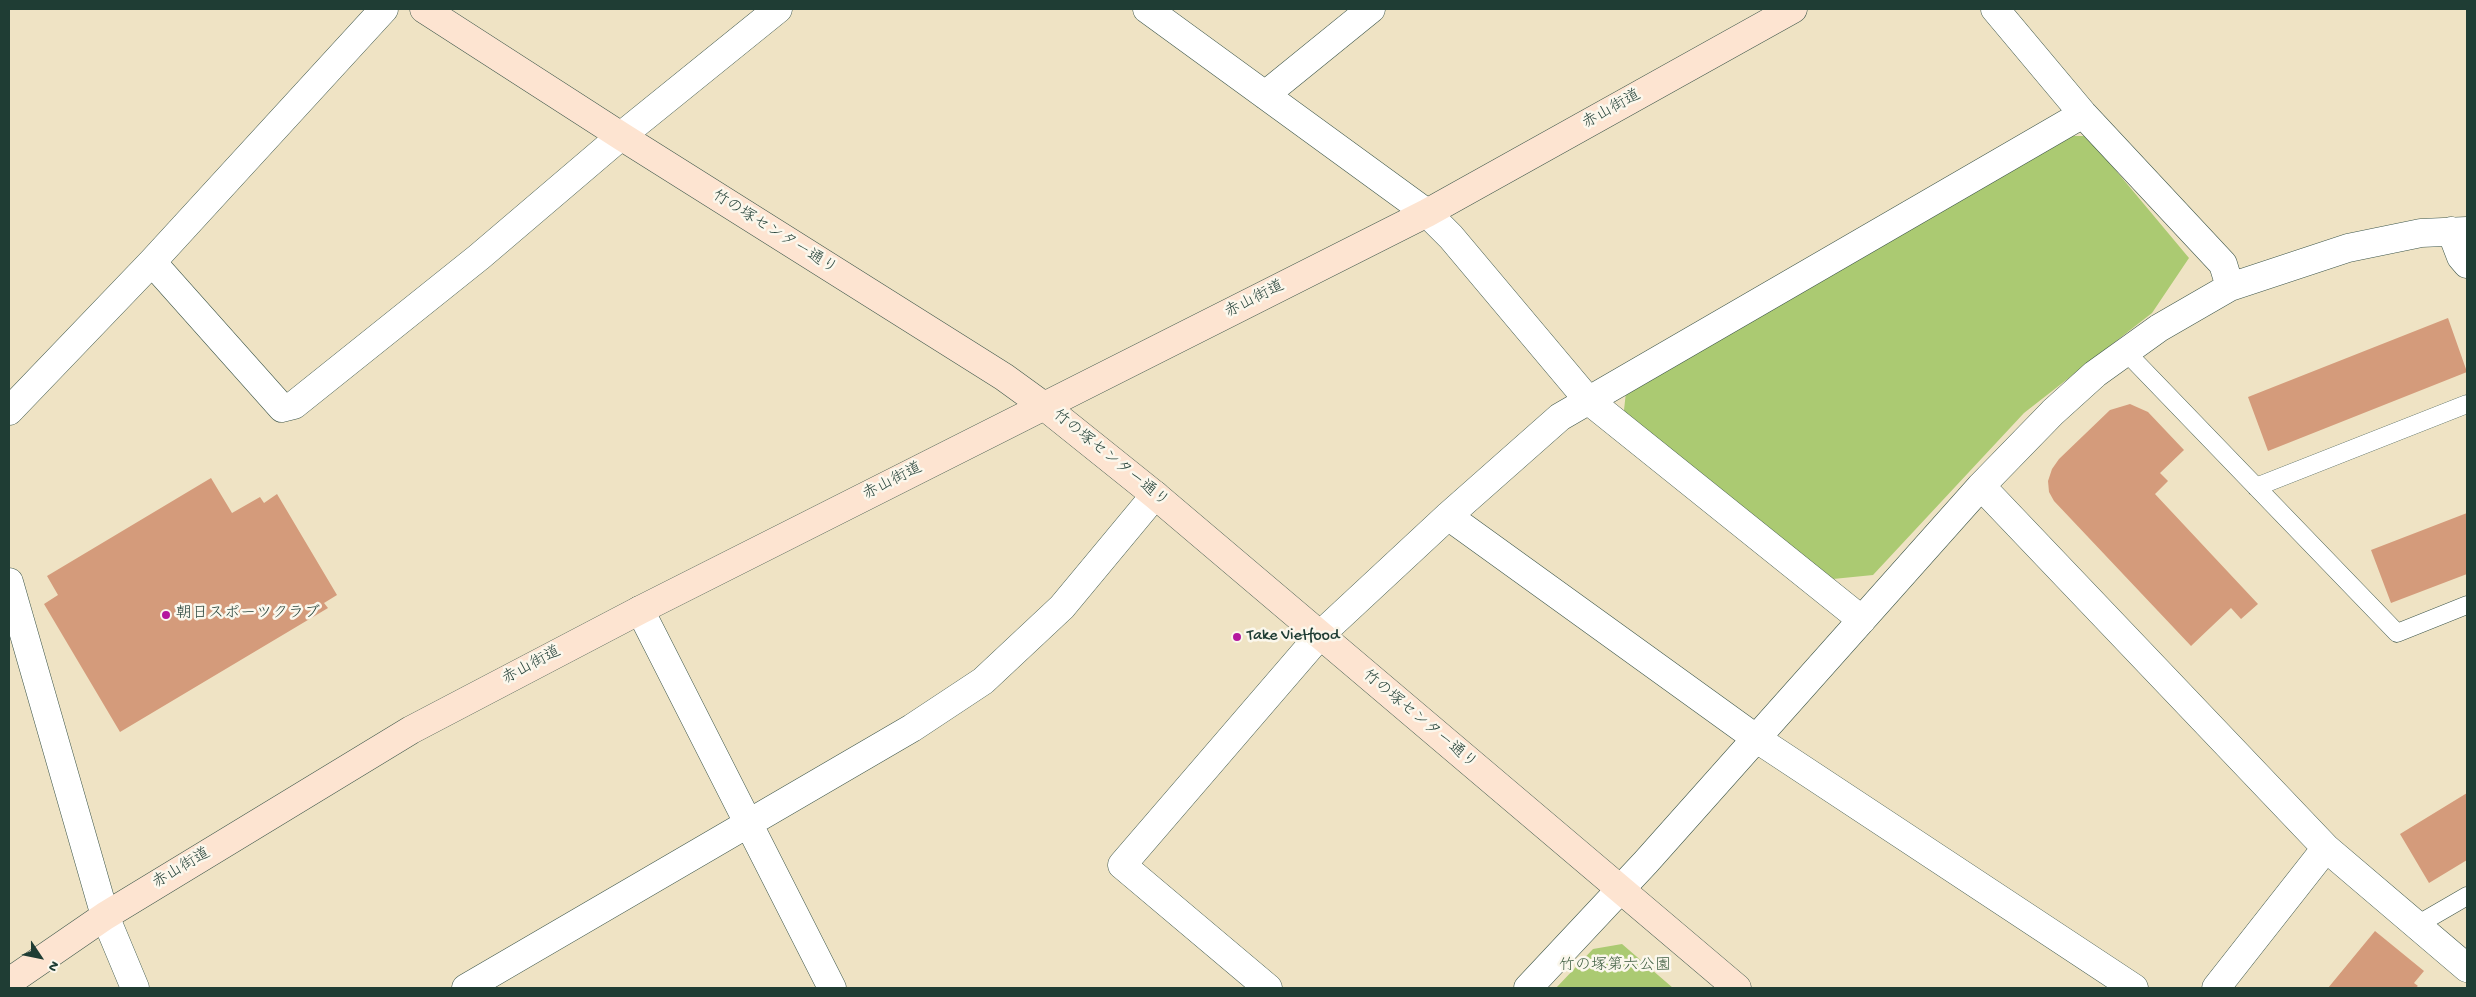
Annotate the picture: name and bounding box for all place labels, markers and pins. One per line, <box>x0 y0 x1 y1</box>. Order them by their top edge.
place label: 朝日スポーツクラブ <box>176 605 320 625</box>
marker: 朝日スポーツクラブ <box>160 609 172 621</box>
place label: Take Vietfood <box>1247 627 1339 647</box>
marker: Take Vietfood <box>1231 631 1243 643</box>

